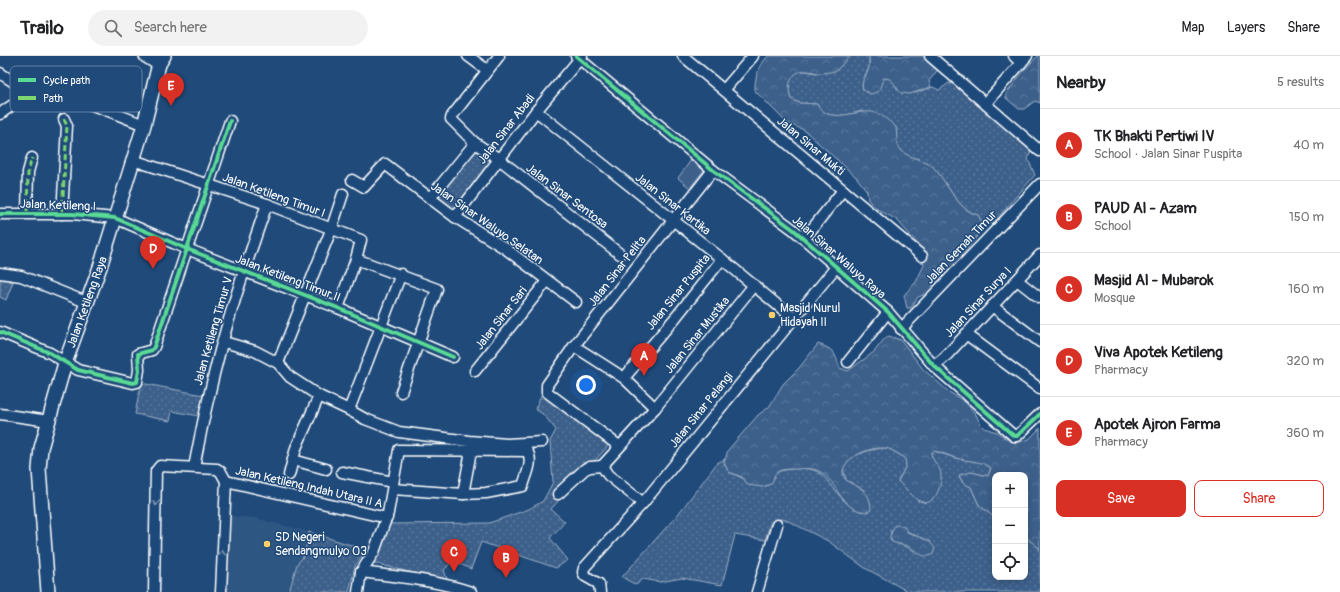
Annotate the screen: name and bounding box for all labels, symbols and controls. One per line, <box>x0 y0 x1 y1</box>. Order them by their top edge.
search box <box>88 10 368 46</box>
text: Trailo <box>20 16 64 40</box>
icon: search <box>102 17 124 39</box>
text: Search here <box>134 18 207 37</box>
text: Map <box>1182 19 1205 36</box>
text: Layers <box>1227 19 1265 36</box>
text: Share <box>1287 19 1320 36</box>
legend <box>10 66 142 112</box>
text: Nearby <box>1056 72 1105 93</box>
pin: E <box>158 73 184 106</box>
text: Cycle path <box>43 74 90 87</box>
text: 5 results <box>1277 74 1324 90</box>
street label: Jalan Sinar Abadi <box>475 91 538 167</box>
text: Path <box>43 92 63 105</box>
street label: Jalan Sinar Mukti <box>774 114 848 179</box>
text: TK Bhakti Pertiwi IV <box>1094 127 1214 146</box>
text: A <box>1065 137 1073 153</box>
text: 40 m <box>1293 137 1324 153</box>
text: School · Jalan Sinar Puspita <box>1094 146 1242 162</box>
street label: Jalan Sinar Sentosa <box>523 161 611 232</box>
street label: Jalan Ketileng Timur I <box>220 170 327 221</box>
street label: Jalan Sinar Kartika <box>632 170 714 239</box>
street label: Jalan Sinar Waluyo Selatan <box>428 179 546 268</box>
street label: Jalan Ketileng I <box>20 197 96 214</box>
text: PAUD Al - Azam <box>1094 199 1197 218</box>
street label: Jalan Gemah Timur <box>922 207 1001 287</box>
text: B <box>1065 209 1073 225</box>
text: 150 m <box>1289 209 1324 225</box>
street label: Jalan Sinar Waluyo Raya <box>789 213 889 302</box>
text: School <box>1094 218 1131 234</box>
street label: Jalan Sinar Pelita <box>585 233 650 309</box>
pin: D <box>140 236 166 269</box>
street label: Jalan Ketileng Timur II <box>233 251 343 305</box>
street label: Jalan Sinar Puspita <box>643 251 714 333</box>
street label: Jalan Ketileng Raya <box>64 254 111 350</box>
street label: Jalan Sinar Surya I <box>942 264 1015 341</box>
text: Masjid Al - Mubarok <box>1094 271 1213 290</box>
street label: Jalan Ketileng Timur V <box>191 275 236 387</box>
text: C <box>1065 281 1073 297</box>
text: 160 m <box>1288 281 1324 297</box>
street label: Jalan Sinar Sari <box>472 284 531 353</box>
text: Mosque <box>1094 290 1135 306</box>
street label: Jalan Sinar Mustika <box>662 293 733 377</box>
place label: Masjid Nurul Hidayah II <box>780 301 840 330</box>
marker: Masjid Nurul Hidayah II <box>767 310 777 320</box>
pin: A <box>631 343 657 376</box>
text: Viva Apotek Ketileng <box>1094 343 1223 362</box>
text: D <box>1065 353 1073 369</box>
text: 320 m <box>1286 353 1324 369</box>
text: Pharmacy <box>1094 362 1148 378</box>
street label: Jalan Sinar Pelangi <box>666 370 736 451</box>
your location <box>576 375 596 395</box>
text: Apotek Ajron Farma <box>1094 415 1220 434</box>
text: E <box>1066 425 1072 441</box>
text: 360 m <box>1286 425 1324 441</box>
text: Pharmacy <box>1094 434 1148 450</box>
street label: Jalan Ketileng Indah Utara II A <box>234 463 384 512</box>
map controls <box>992 472 1028 580</box>
button: + <box>992 472 1028 508</box>
button: Save <box>1056 480 1186 517</box>
button: Share <box>1194 480 1324 517</box>
one-way arrow <box>152 500 160 506</box>
button: − <box>992 508 1028 544</box>
place label: SD Negeri Sendangmulyo 03 <box>275 530 367 559</box>
marker: SD Negeri Sendangmulyo 03 <box>262 539 272 549</box>
pin: C <box>441 539 467 572</box>
button: locate <box>992 544 1028 580</box>
pin: B <box>493 545 519 578</box>
one-way arrow <box>217 550 226 556</box>

